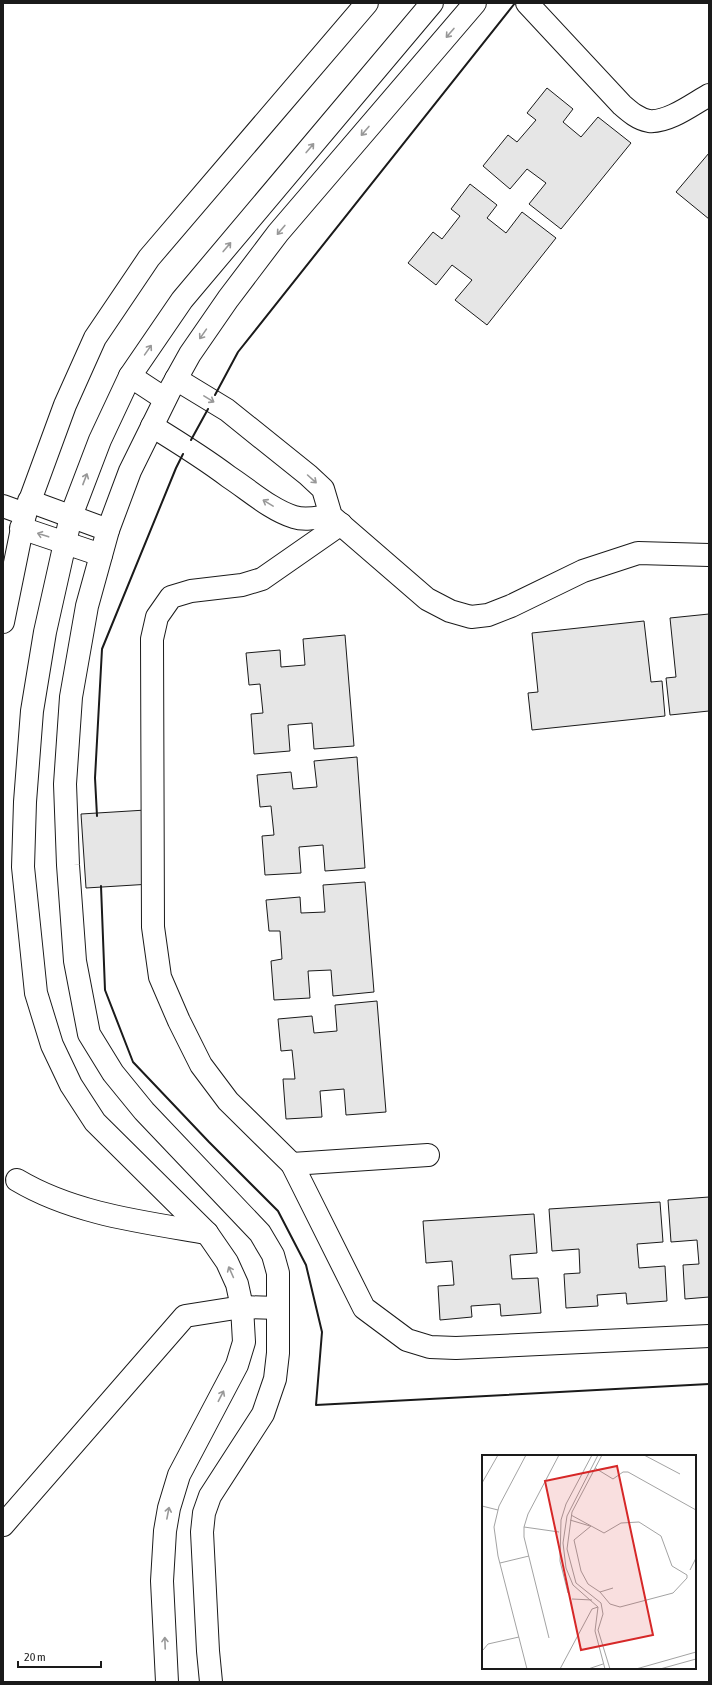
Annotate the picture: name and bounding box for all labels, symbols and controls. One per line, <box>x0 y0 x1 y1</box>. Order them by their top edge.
one-way arrow <box>446 27 455 37</box>
one-way arrow <box>361 126 370 136</box>
one-way arrow <box>306 142 315 153</box>
one-way arrow <box>276 224 285 235</box>
one-way arrow <box>222 242 231 253</box>
one-way arrow <box>199 329 207 340</box>
one-way arrow <box>144 345 152 356</box>
one-way arrow <box>203 396 215 404</box>
one-way arrow <box>82 474 90 486</box>
one-way arrow <box>307 474 317 483</box>
one-way arrow <box>262 499 274 507</box>
one-way arrow <box>37 531 50 538</box>
one-way arrow <box>227 1267 235 1279</box>
one-way arrow <box>218 1390 225 1402</box>
inset map <box>482 1455 696 1669</box>
one-way arrow <box>164 1507 172 1520</box>
one-way arrow <box>161 1637 169 1650</box>
scale bar <box>18 1643 101 1669</box>
text: 20 m <box>24 1650 46 1664</box>

